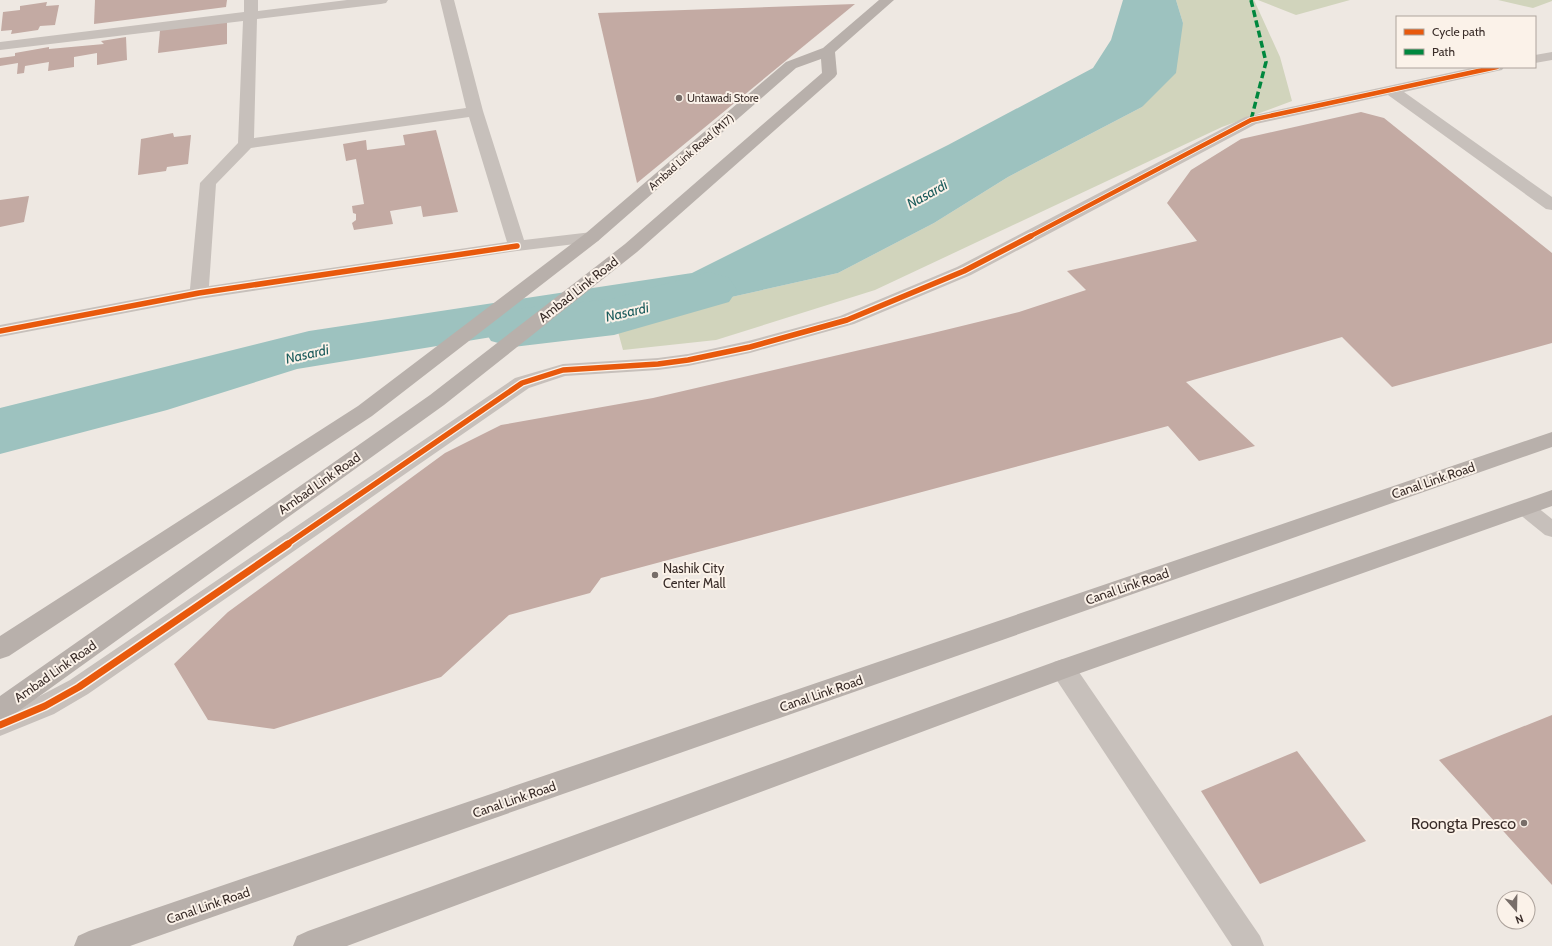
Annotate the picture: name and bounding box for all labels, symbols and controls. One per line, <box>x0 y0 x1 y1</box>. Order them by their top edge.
legend <box>1396 16 1536 68</box>
text: Cycle path <box>1432 24 1485 39</box>
text: Path <box>1432 44 1455 59</box>
place label: Untawadi Store <box>687 91 759 105</box>
marker: Untawadi Store <box>674 93 684 103</box>
street label: Ambad Link Road (M17) <box>645 111 737 193</box>
water label: Nasardi <box>903 175 952 213</box>
street label: Ambad Link Road <box>535 253 621 325</box>
water label: Nasardi <box>604 298 651 326</box>
water label: Nasardi <box>284 340 331 368</box>
street label: Ambad Link Road <box>275 449 363 517</box>
street label: Canal Link Road <box>1389 458 1477 502</box>
place label: Nashik City Center Mall <box>663 560 726 591</box>
street label: Canal Link Road <box>1083 564 1171 608</box>
marker: Nashik City Center Mall <box>650 570 660 580</box>
street label: Ambad Link Road <box>11 637 99 705</box>
street label: Canal Link Road <box>777 671 865 715</box>
street label: Canal Link Road <box>470 777 558 821</box>
place label: Roongta Presco <box>1411 814 1516 833</box>
marker: Roongta Presco <box>1519 818 1529 828</box>
street label: Canal Link Road <box>164 883 252 927</box>
north arrow <box>1496 890 1536 930</box>
text: N <box>1513 911 1525 927</box>

